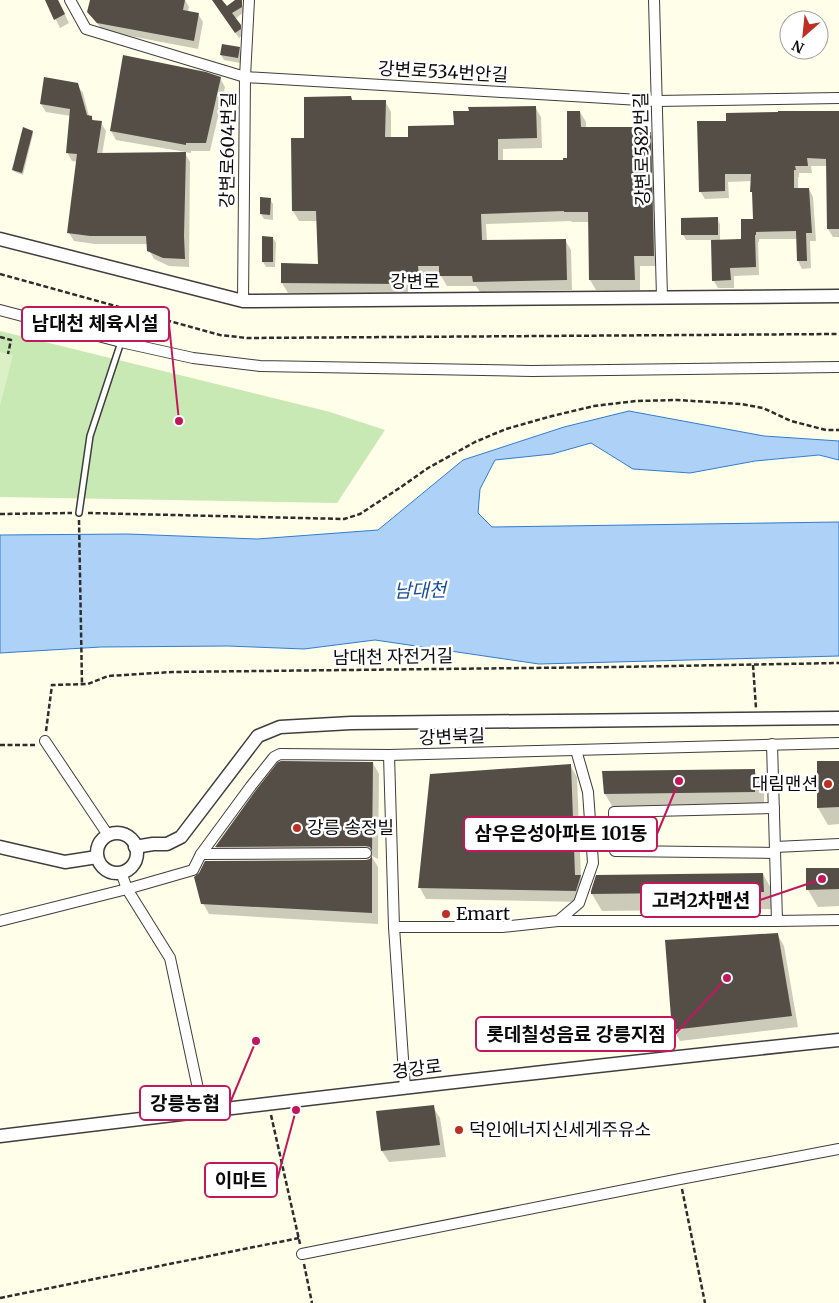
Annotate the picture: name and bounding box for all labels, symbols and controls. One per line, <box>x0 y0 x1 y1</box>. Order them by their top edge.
north arrow <box>779 10 829 60</box>
text: N <box>789 36 807 57</box>
street label: 강변로534번안길 <box>377 57 509 86</box>
street label: 강변로604번길 <box>215 92 240 208</box>
street label: 강변로582번길 <box>629 92 654 206</box>
street label: 강변로 <box>390 270 440 293</box>
callout: 남대천 체육시설 <box>22 307 169 341</box>
text: 남대천 체육시설 <box>32 311 158 335</box>
water label: 남대천 <box>394 578 448 602</box>
street label: 남대천 자전거길 <box>333 644 453 669</box>
street label: 강변북길 <box>418 724 485 749</box>
place label: 대림맨션 <box>752 772 818 795</box>
marker: 대림맨션 <box>822 778 834 790</box>
place label: 강릉 송정빌 <box>307 816 394 839</box>
callout: 삼우은성아파트 101동 <box>464 817 657 851</box>
text: 삼우은성아파트 101동 <box>474 821 648 845</box>
marker: 강릉 송정빌 <box>291 822 303 834</box>
callout: 고려2차맨션 <box>641 883 760 917</box>
text: 고려2차맨션 <box>652 888 750 912</box>
place label: Emart <box>456 902 510 925</box>
marker: Emart <box>440 908 452 920</box>
callout: 롯데칠성음료 강릉지점 <box>476 1017 675 1051</box>
text: 롯데칠성음료 강릉지점 <box>486 1022 666 1046</box>
street label: 경강로 <box>391 1054 443 1083</box>
callout: 강릉농협 <box>140 1086 230 1120</box>
text: 강릉농협 <box>150 1091 220 1115</box>
place label: 덕인에너지신세게주유소 <box>469 1118 651 1141</box>
marker: 덕인에너지신세게주유소 <box>453 1124 465 1136</box>
callout: 이마트 <box>205 1163 277 1197</box>
text: 이마트 <box>215 1168 267 1192</box>

